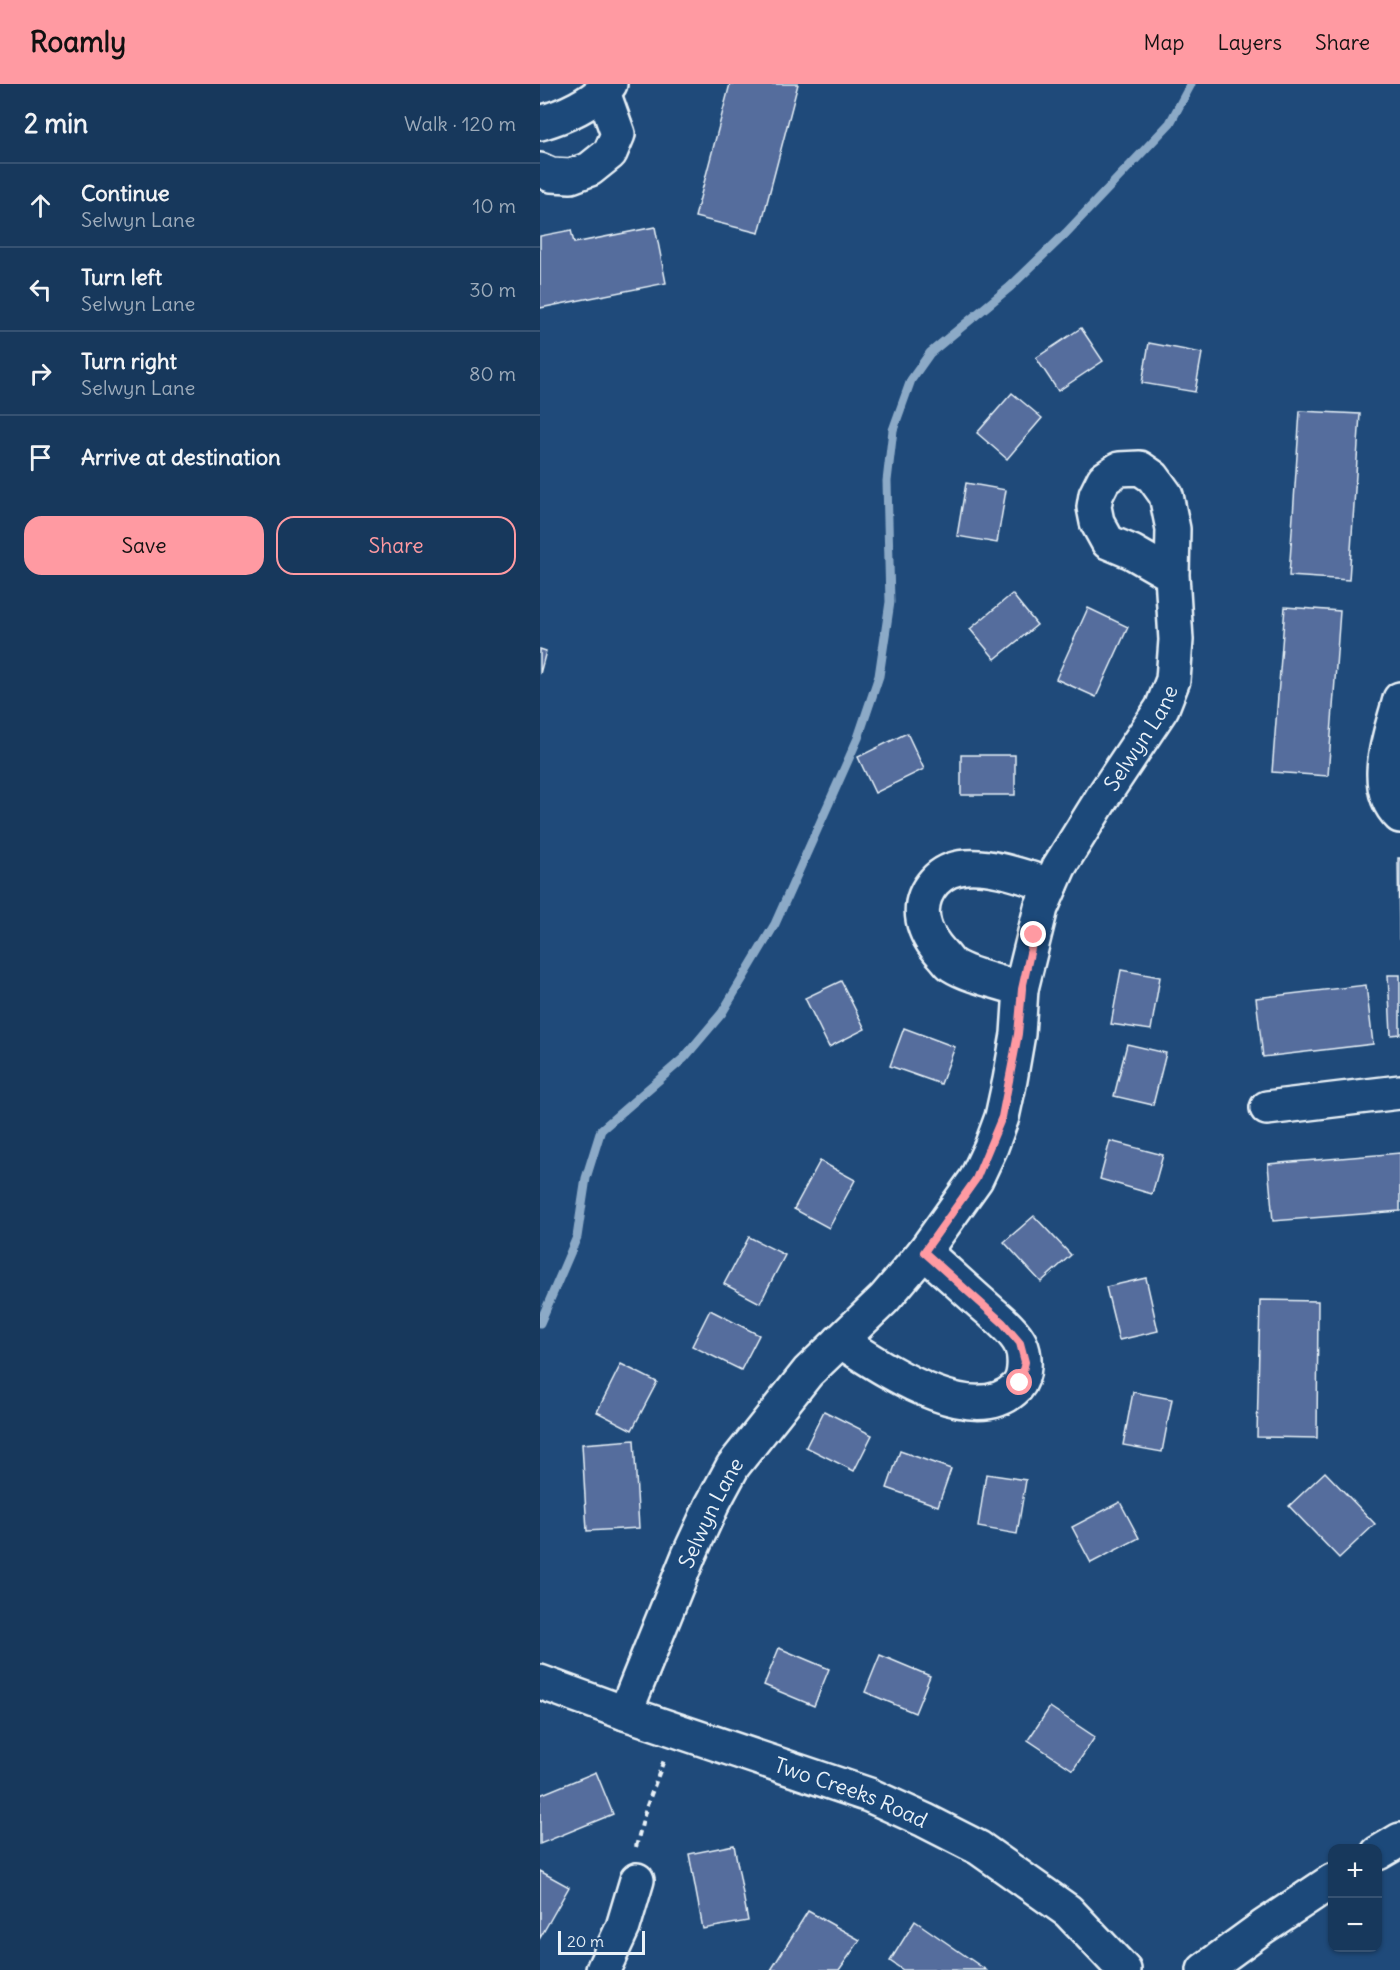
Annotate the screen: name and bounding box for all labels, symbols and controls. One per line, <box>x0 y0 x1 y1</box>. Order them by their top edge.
text: Roamly <box>30 24 126 60</box>
text: Map <box>1144 29 1184 56</box>
text: Layers <box>1217 29 1282 56</box>
text: Share <box>1315 29 1370 56</box>
text: 2 min <box>24 107 88 140</box>
text: Walk · 120 m <box>404 111 516 136</box>
text: Continue <box>81 179 170 207</box>
icon: ahead <box>24 189 57 222</box>
text: 10 m <box>473 193 516 218</box>
text: Selwyn Lane <box>81 207 195 232</box>
text: Turn left <box>81 263 162 291</box>
icon: left <box>24 273 57 306</box>
text: 30 m <box>469 277 516 302</box>
text: Selwyn Lane <box>81 291 195 316</box>
text: Turn right <box>81 347 177 375</box>
icon: right <box>24 357 57 390</box>
text: 80 m <box>469 361 516 386</box>
text: Selwyn Lane <box>81 375 195 400</box>
icon: arrive <box>24 441 57 474</box>
text: Arrive at destination <box>81 443 281 471</box>
button: Save <box>24 516 264 575</box>
button: Share <box>276 516 516 575</box>
street label: Selwyn Lane <box>1097 681 1183 796</box>
route end <box>1020 921 1046 947</box>
route start <box>1006 1369 1032 1395</box>
street label: Selwyn Lane <box>672 1451 749 1572</box>
street label: Two Creeks Road <box>771 1751 932 1833</box>
map controls <box>1328 1844 1382 1952</box>
button: + <box>1328 1844 1382 1898</box>
button: − <box>1328 1898 1382 1952</box>
scale bar <box>558 1928 645 1956</box>
text: 20 m <box>567 1931 604 1951</box>

